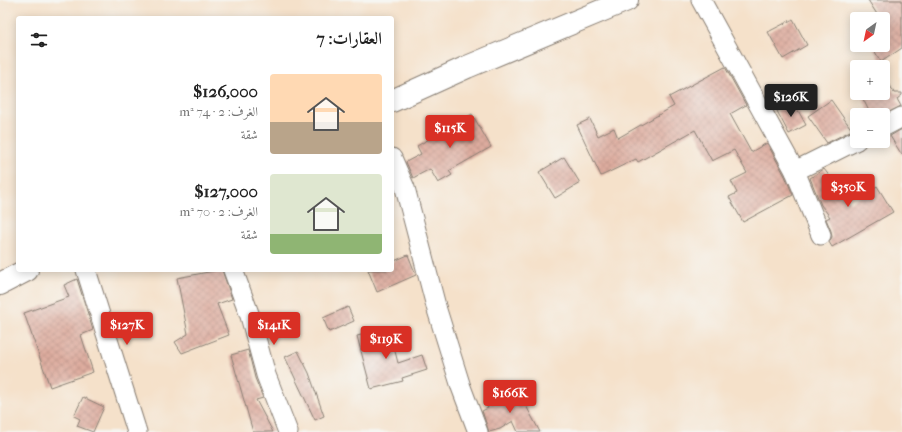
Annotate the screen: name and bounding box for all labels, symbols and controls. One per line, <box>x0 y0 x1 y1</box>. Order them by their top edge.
north arrow <box>850 12 890 52</box>
map controls <box>850 12 890 148</box>
text: العقارات: 7 <box>317 28 382 48</box>
icon: filters <box>28 29 50 51</box>
button: + <box>850 60 890 100</box>
text: $126,000 <box>193 81 258 101</box>
pin: $126K <box>763 84 819 118</box>
text: $126K <box>774 89 808 104</box>
icon: home <box>302 90 350 138</box>
text: الغرف: 2 · 74 m² <box>179 104 258 119</box>
button: − <box>850 108 890 148</box>
pin: $115K <box>422 115 478 149</box>
text: $115K <box>434 120 466 135</box>
text: شقة <box>241 127 258 142</box>
pin: $350K <box>820 174 876 208</box>
text: $350K <box>831 179 865 194</box>
text: $127,000 <box>194 181 258 201</box>
icon: home <box>302 190 350 238</box>
text: الغرف: 2 · 70 m² <box>179 204 258 219</box>
text: شقة <box>241 227 258 242</box>
pin: $127K <box>99 312 155 346</box>
pin: $141K <box>246 312 302 346</box>
text: $127K <box>110 317 144 332</box>
text: $141K <box>257 317 291 332</box>
pin: $119K <box>358 326 414 360</box>
text: $119K <box>370 331 402 346</box>
pin: $166K <box>482 380 538 414</box>
text: $166K <box>492 385 528 400</box>

